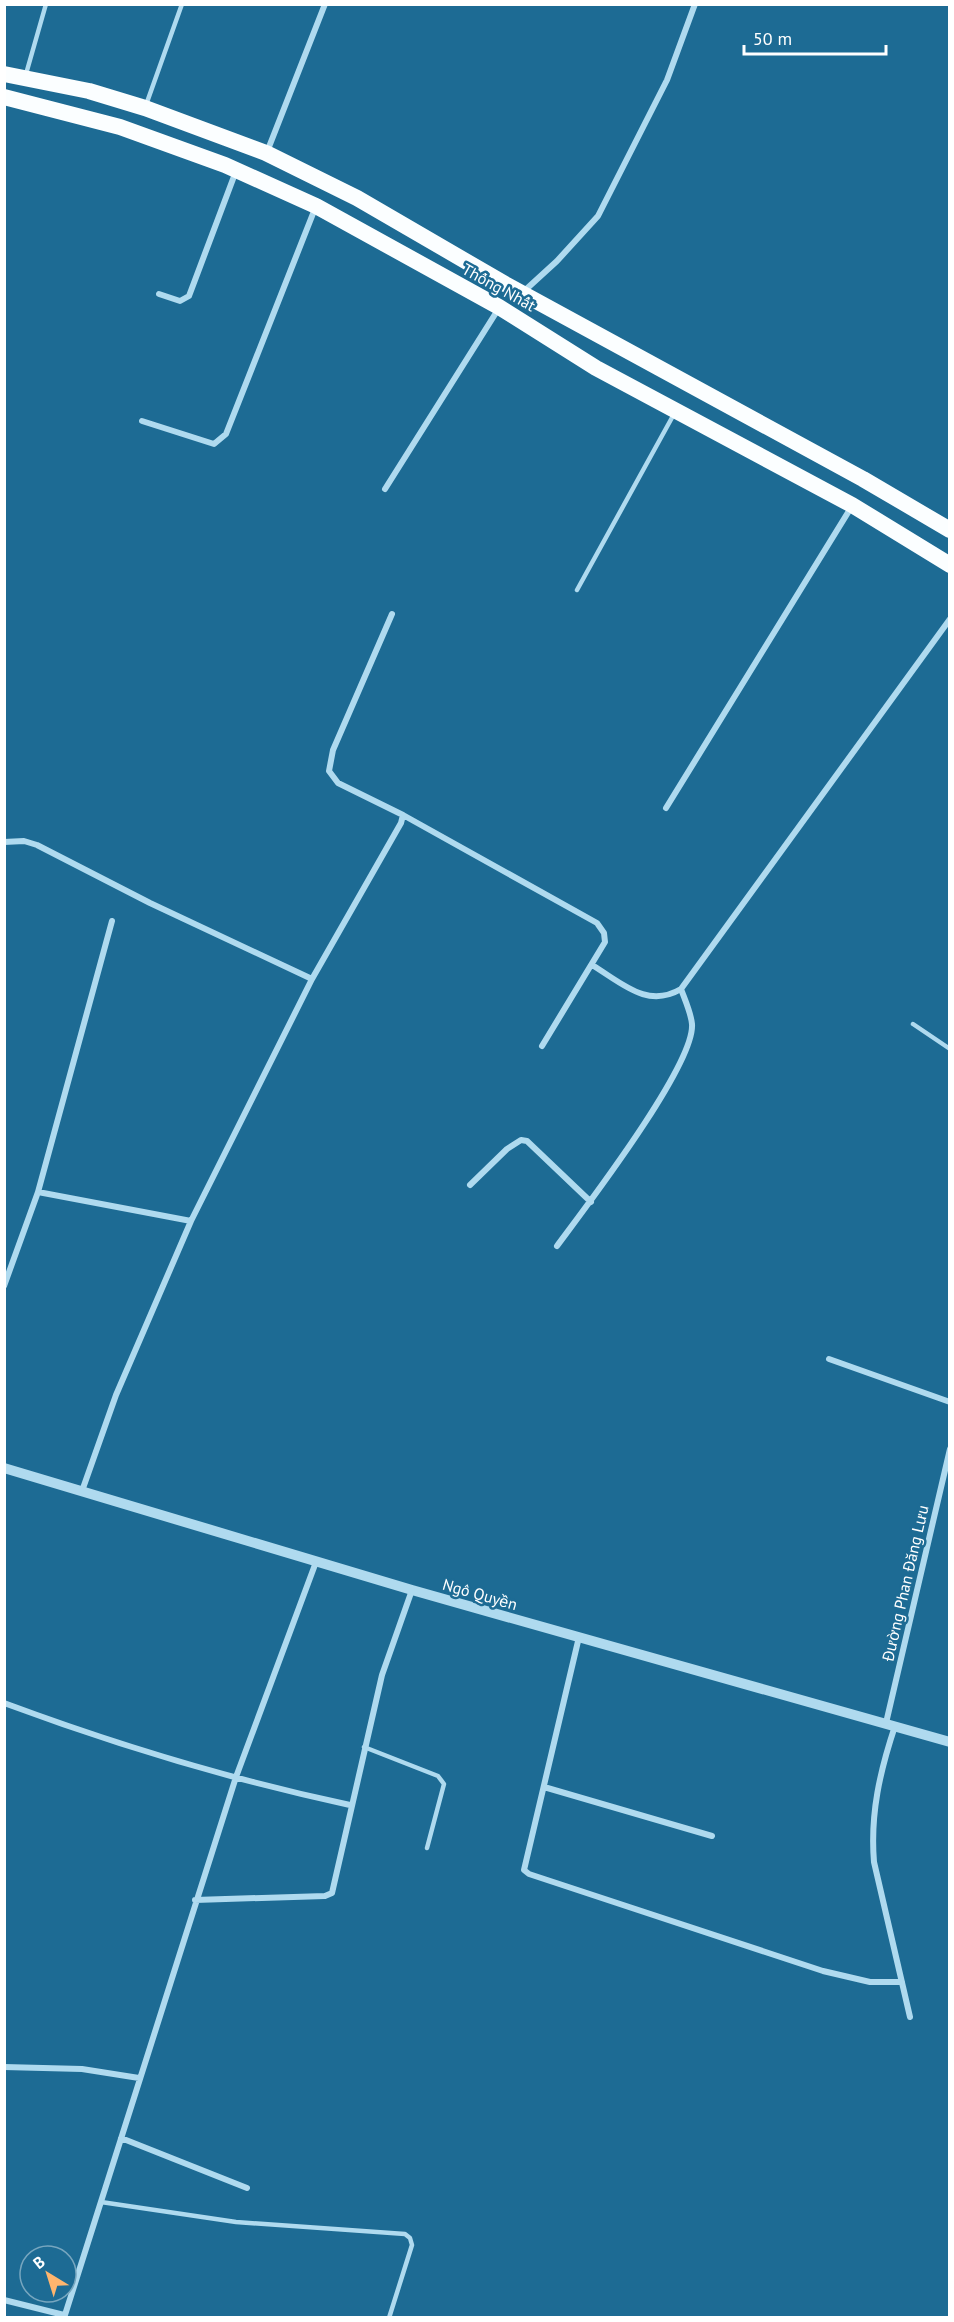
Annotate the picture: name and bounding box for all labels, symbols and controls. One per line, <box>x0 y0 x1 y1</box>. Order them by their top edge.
scale bar <box>744 18 886 56</box>
text: 50 m <box>753 27 792 50</box>
street label: Thống Nhất <box>459 259 540 316</box>
street label: Đường Phan Đăng Lưu <box>877 1503 933 1664</box>
street label: Ngô Quyền <box>440 1574 520 1614</box>
north arrow <box>18 2244 78 2304</box>
text: B <box>29 2251 49 2273</box>

